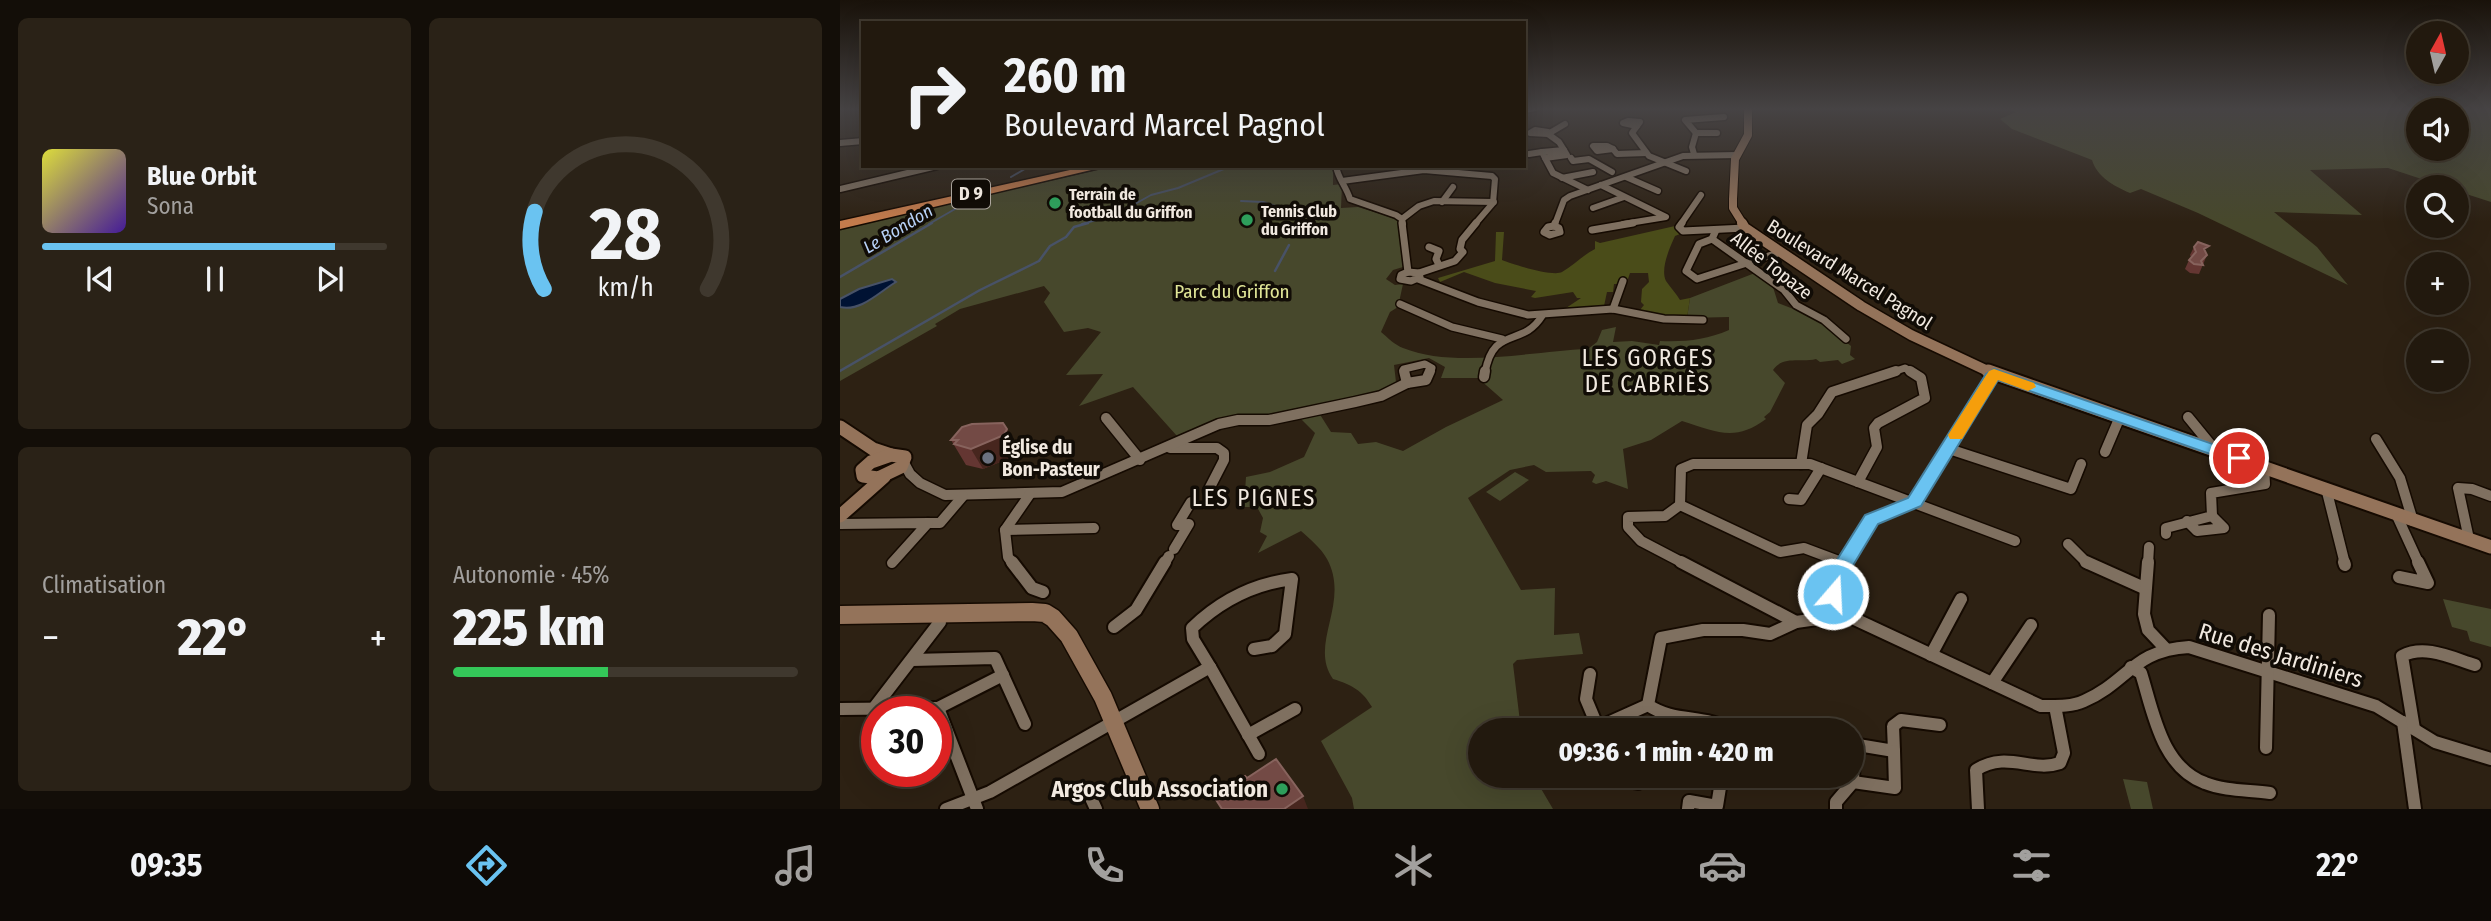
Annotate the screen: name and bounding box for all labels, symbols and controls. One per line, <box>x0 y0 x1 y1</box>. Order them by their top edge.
north arrow <box>2406 21 2469 84</box>
map controls <box>2406 21 2469 392</box>
text: 260 m <box>1004 46 1127 105</box>
icon: right <box>889 49 980 140</box>
button: sound <box>2406 98 2469 161</box>
text: Boulevard Marcel Pagnol <box>1004 106 1325 144</box>
text: Blue Orbit <box>147 161 257 192</box>
button: search <box>2406 175 2469 238</box>
road number: D 9 <box>952 180 990 209</box>
place label: Terrain de football du Griffon <box>1069 185 1192 222</box>
text: Sona <box>147 192 194 220</box>
text: 28 <box>588 192 662 279</box>
marker: Terrain de football du Griffon <box>1047 195 1063 211</box>
water label: Le Bondon <box>859 200 937 258</box>
place label: Tennis Club du Griffon <box>1261 202 1337 239</box>
marker: Tennis Club du Griffon <box>1239 212 1255 228</box>
street label: Boulevard Marcel Pagnol <box>1763 214 1937 335</box>
street label: Allée Topaze <box>1726 226 1817 304</box>
button: + <box>2406 252 2469 315</box>
icon: previous <box>81 260 119 298</box>
icon: pause <box>196 260 234 298</box>
icon: next <box>311 260 349 298</box>
text: km/h <box>598 273 653 303</box>
park label: Parc du Griffon <box>1174 280 1290 303</box>
button: − <box>2406 329 2469 392</box>
district label: LES GORGES DE CABRIÈS <box>1582 344 1714 398</box>
pin <box>2209 428 2269 488</box>
place label: Église du Bon-Pasteur <box>1002 434 1101 481</box>
icon: arrive <box>2220 439 2258 477</box>
marker: Église du Bon-Pasteur <box>980 450 996 466</box>
district label: LES PIGNES <box>1192 484 1316 512</box>
position arrow <box>1796 557 1870 631</box>
text: Autonomie · 45% <box>453 561 609 589</box>
text: Climatisation <box>42 571 166 599</box>
text: 225 km <box>453 596 605 659</box>
text: 22° <box>178 606 251 669</box>
text: − <box>42 615 59 661</box>
text: + <box>370 615 387 661</box>
street label: Rue des Jardiniers <box>2196 617 2367 693</box>
speed limit sign: 30 <box>861 696 952 787</box>
text: 09:36 · 1 min · 420 m <box>1558 737 1774 768</box>
place label: Argos Club Association <box>1050 775 1268 803</box>
marker: Argos Club Association <box>1274 781 1290 797</box>
icon: directions <box>462 841 511 890</box>
icon: music <box>771 841 820 890</box>
icon: phone <box>1080 841 1129 890</box>
icon: climate <box>1389 841 1438 890</box>
icon: car <box>1698 841 1747 890</box>
icon: filters <box>2007 841 2056 890</box>
text: 09:35 <box>130 846 202 884</box>
text: 22° <box>2316 846 2361 884</box>

